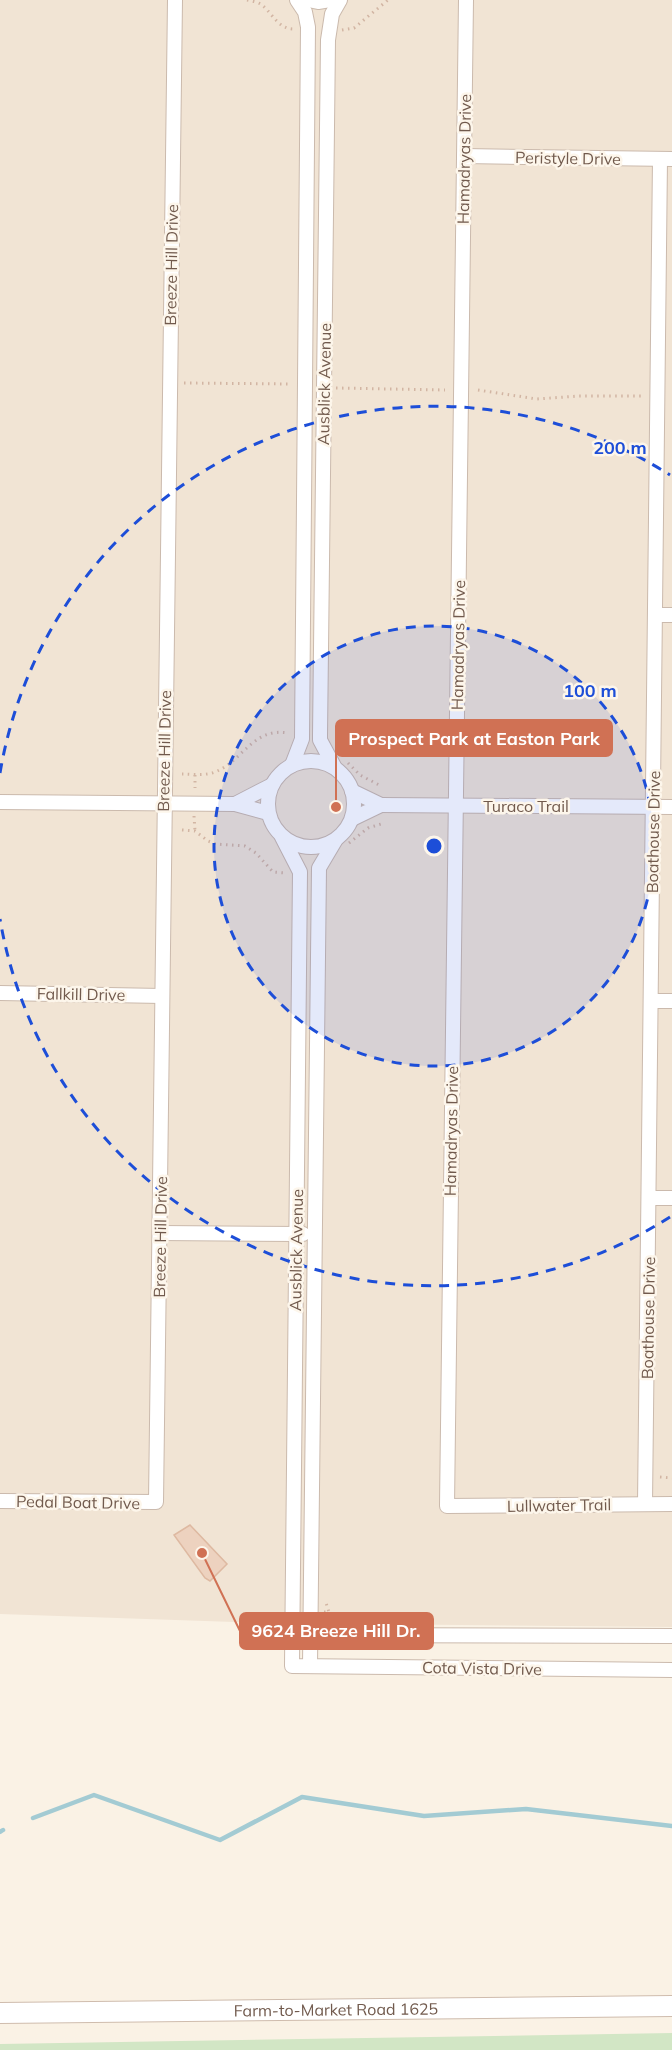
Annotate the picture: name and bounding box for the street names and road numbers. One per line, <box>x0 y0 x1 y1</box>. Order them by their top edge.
street label: Hamadryas Drive <box>453 94 475 224</box>
street label: Peristyle Drive <box>515 147 621 169</box>
street label: Breeze Hill Drive <box>160 204 182 326</box>
street label: Ausblick Avenue <box>313 323 335 445</box>
street label: Hamadryas Drive <box>447 580 469 710</box>
street label: Breeze Hill Drive <box>153 690 175 812</box>
street label: Boathouse Drive <box>642 771 664 893</box>
street label: Turaco Trail <box>483 796 569 816</box>
street label: Fallkill Drive <box>37 983 125 1005</box>
street label: Hamadryas Drive <box>440 1066 462 1196</box>
street label: Breeze Hill Drive <box>149 1176 171 1298</box>
street label: Ausblick Avenue <box>285 1189 307 1311</box>
street label: Boathouse Drive <box>637 1257 659 1379</box>
street label: Pedal Boat Drive <box>16 1491 140 1513</box>
street label: Lullwater Trail <box>507 1494 611 1516</box>
street label: Cota Vista Drive <box>422 1657 542 1679</box>
street label: Farm-to-Market Road 1625 <box>234 1998 438 2021</box>

